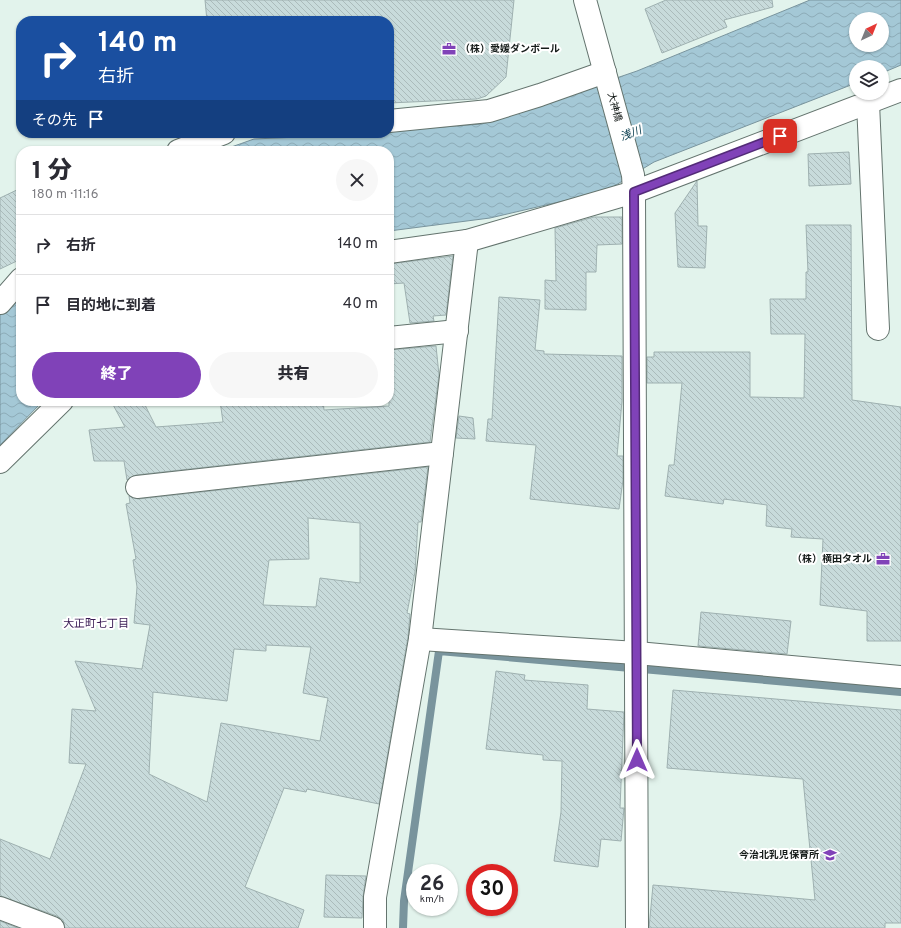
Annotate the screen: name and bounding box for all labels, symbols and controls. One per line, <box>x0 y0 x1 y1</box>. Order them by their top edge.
north arrow <box>849 12 889 52</box>
map controls <box>849 12 889 100</box>
text: 140 m <box>98 26 177 62</box>
icon: right <box>32 32 84 84</box>
office icon: （株）愛媛ダンボール <box>441 41 457 57</box>
place label: （株）愛媛ダンボール <box>460 43 560 56</box>
button: layers <box>849 60 889 100</box>
text: 右折 <box>98 66 134 89</box>
street label: 大神橋 <box>604 91 624 123</box>
icon: arrive <box>85 108 107 130</box>
text: その先 <box>32 112 77 131</box>
pin <box>763 119 797 153</box>
water label: 浅川 <box>618 123 645 144</box>
icon: arrive <box>769 125 791 147</box>
text: 1 分 <box>32 157 72 187</box>
button: close <box>336 159 378 201</box>
text: 180 m · 11:16 <box>32 187 98 203</box>
icon: right <box>32 234 54 256</box>
text: 140 m <box>338 235 378 254</box>
text: 右折 <box>66 237 96 256</box>
icon: arrive <box>32 294 54 316</box>
text: 40 m <box>343 295 378 314</box>
text: 目的地に到着 <box>66 297 156 316</box>
button: 終了 <box>32 352 201 398</box>
button: 共有 <box>209 352 378 398</box>
office icon: （株）横田タオル <box>875 551 891 567</box>
place label: （株）横田タオル <box>792 553 872 566</box>
district label: 大正町七丁目 <box>63 617 129 631</box>
position arrow <box>616 739 658 781</box>
school or university icon: 今治北乳児保育所 <box>822 847 838 863</box>
place label: 今治北乳児保育所 <box>739 849 819 862</box>
speed limit sign: 30 <box>466 864 518 916</box>
text: 26 <box>420 872 444 898</box>
text: km/h <box>420 893 444 906</box>

